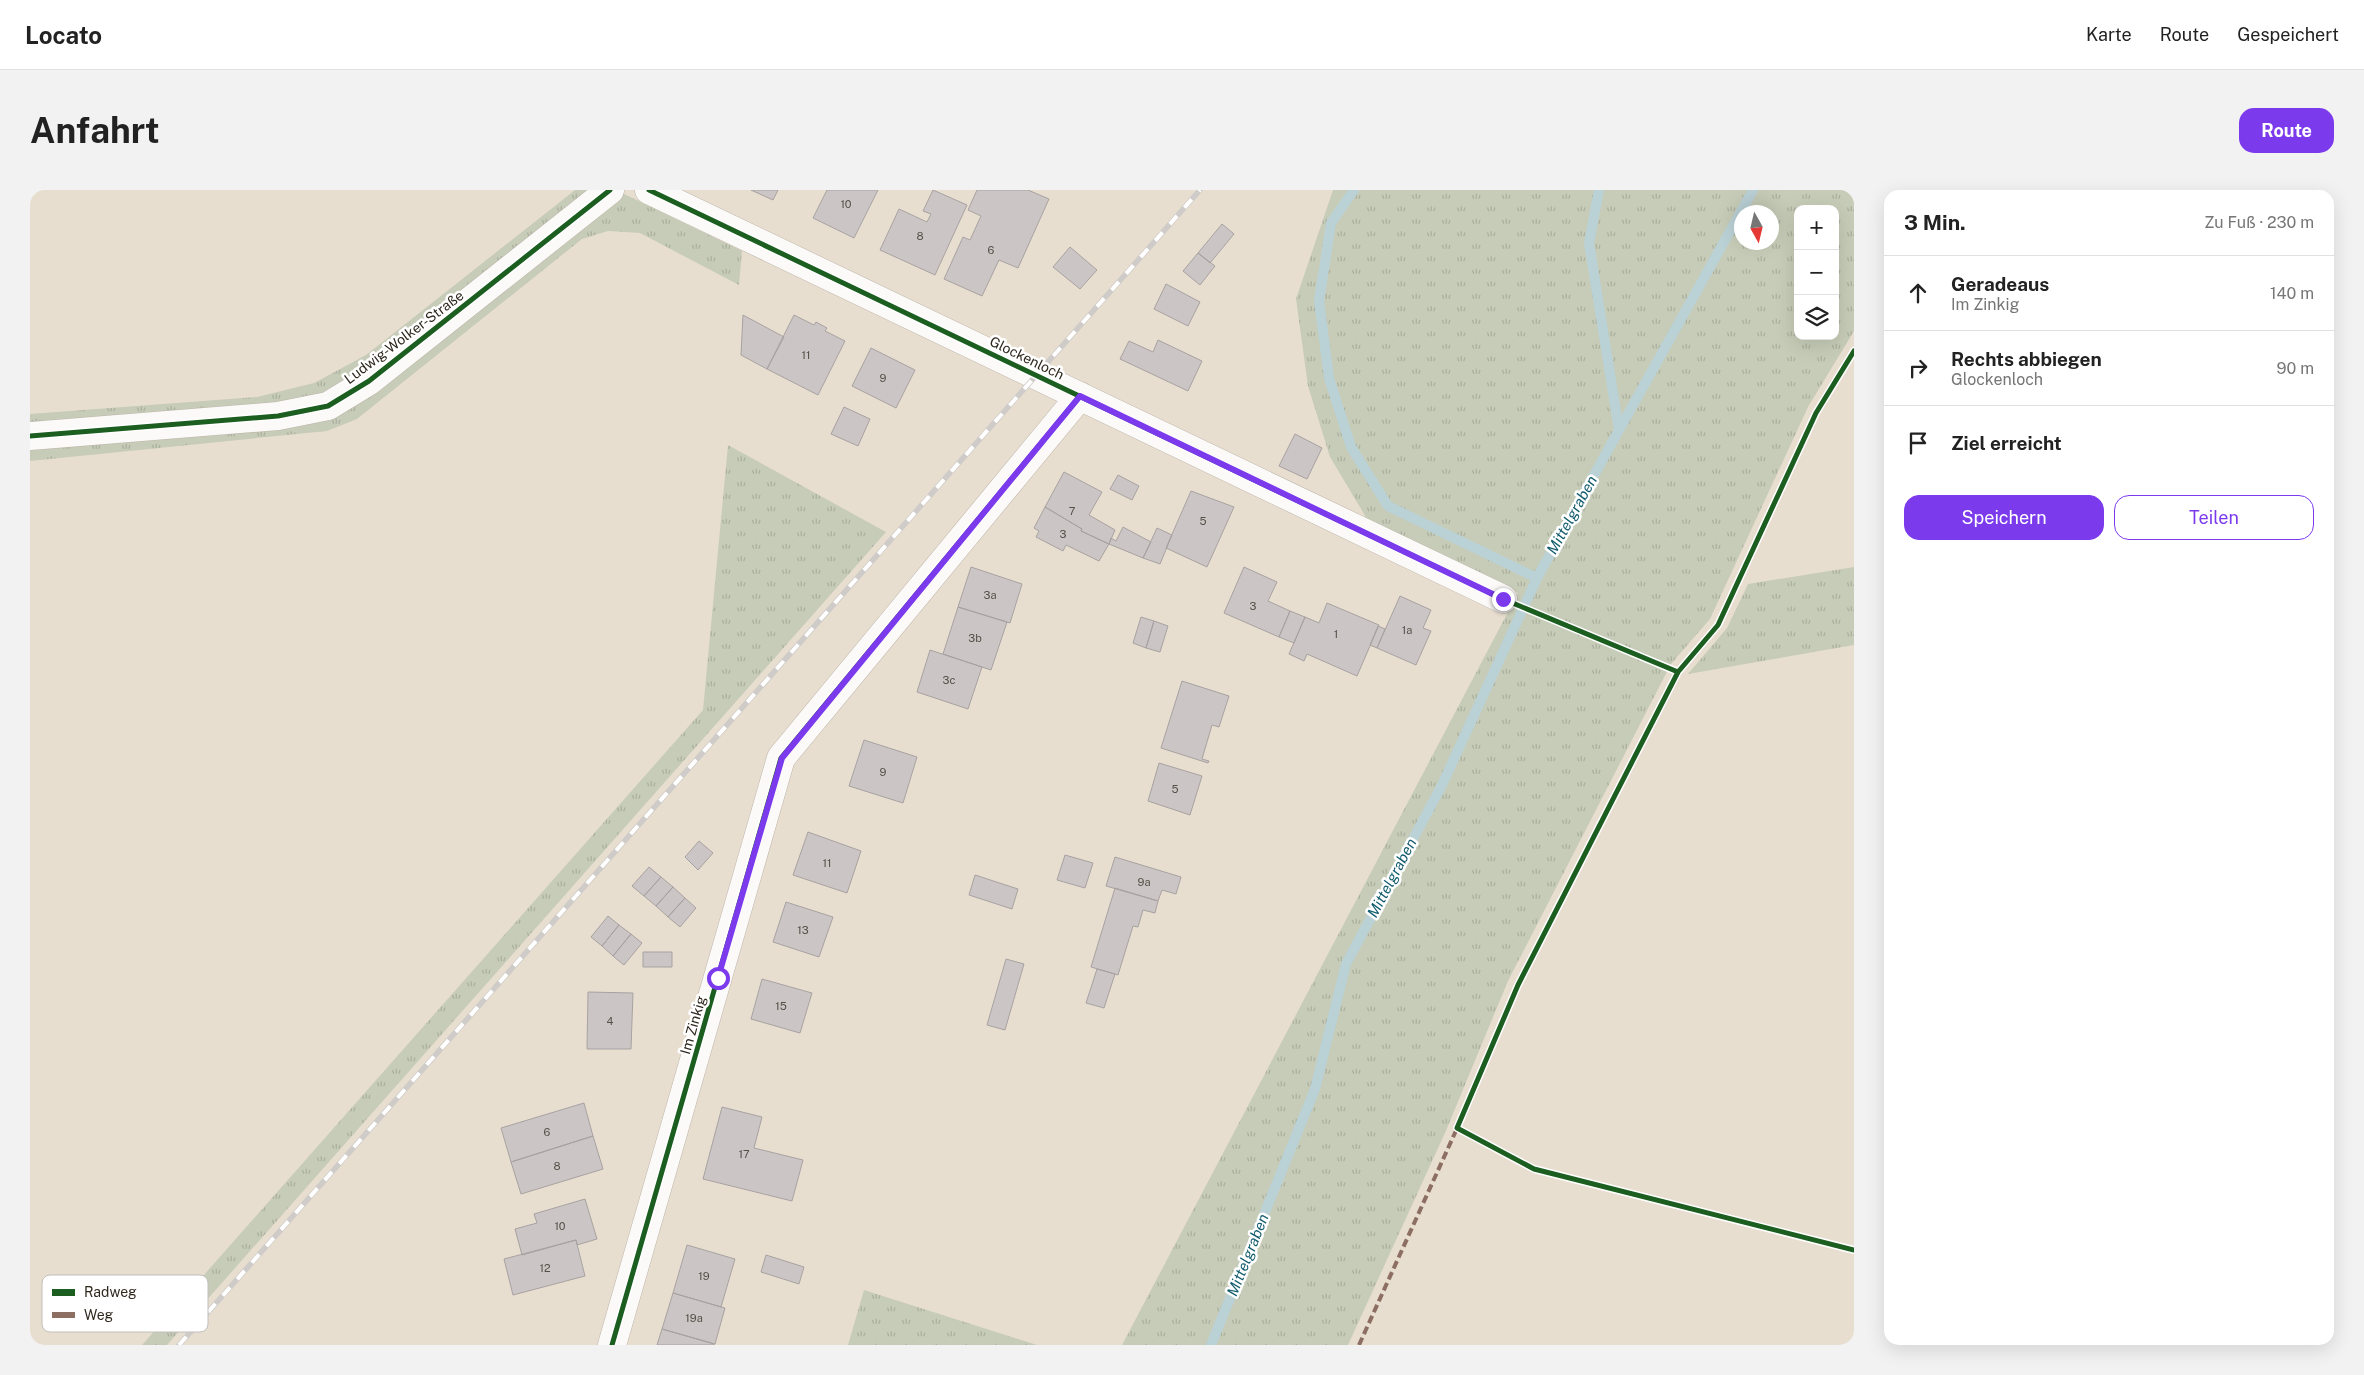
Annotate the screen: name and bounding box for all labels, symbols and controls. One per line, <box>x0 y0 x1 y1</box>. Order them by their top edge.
text: Locato <box>25 21 102 49</box>
text: Karte <box>2086 24 2132 45</box>
text: Route <box>2160 24 2209 45</box>
text: Gespeichert <box>2237 24 2339 45</box>
button: Route <box>2239 108 2334 153</box>
text: Anfahrt <box>30 110 160 151</box>
house number: 10 <box>840 198 852 210</box>
north arrow <box>1734 205 1779 250</box>
map controls <box>1794 205 1839 340</box>
button: + <box>1794 205 1839 250</box>
text: 3 Min. <box>1904 210 1966 235</box>
text: Zu Fuß · 230 m <box>2204 213 2314 232</box>
house number: 8 <box>916 230 924 242</box>
house number: 6 <box>988 244 995 256</box>
button: − <box>1794 250 1839 295</box>
text: Geradeaus <box>1951 273 2049 295</box>
icon: ahead <box>1904 279 1932 307</box>
text: 140 m <box>2270 284 2314 303</box>
street label: Ludwig-Wolker-Straße <box>341 287 467 387</box>
button: layers <box>1794 295 1839 340</box>
text: Im Zinkig <box>1951 295 2019 314</box>
street label: Glockenloch <box>987 333 1067 383</box>
text: Rechts abbiegen <box>1951 348 2102 370</box>
house number: 11 <box>802 349 810 361</box>
icon: right <box>1904 354 1932 382</box>
text: 90 m <box>2277 359 2314 378</box>
text: Glockenloch <box>1951 370 2043 389</box>
house number: 9 <box>880 372 887 384</box>
icon: arrive <box>1904 429 1932 457</box>
text: Ziel erreicht <box>1951 432 2062 454</box>
water label: Mittelgraben <box>1543 473 1600 557</box>
button: Speichern <box>1904 495 2104 540</box>
button: Teilen <box>2114 495 2314 540</box>
house number: 7 <box>1069 505 1076 517</box>
house number: 5 <box>1199 515 1207 527</box>
house number: 3 <box>1060 528 1067 540</box>
route end <box>1492 588 1515 611</box>
house number: 3a <box>983 589 997 601</box>
house number: 3 <box>1250 600 1257 612</box>
house number: 1a <box>1402 624 1412 636</box>
house number: 1 <box>1334 628 1338 640</box>
house number: 3b <box>968 632 982 644</box>
house number: 3c <box>943 674 955 686</box>
house number: 9 <box>880 766 887 778</box>
house number: 5 <box>1171 783 1179 795</box>
water label: Mittelgraben <box>1364 835 1420 920</box>
house number: 11 <box>823 857 831 869</box>
house number: 9a <box>1138 876 1150 888</box>
house number: 13 <box>797 924 809 936</box>
route start <box>707 967 730 990</box>
street label: Im Zinkig <box>677 994 709 1056</box>
house number: 15 <box>775 1000 787 1012</box>
house number: 4 <box>607 1015 614 1027</box>
house number: 6 <box>544 1126 551 1138</box>
house number: 17 <box>738 1148 750 1160</box>
house number: 8 <box>553 1160 561 1172</box>
water label: Mittelgraben <box>1223 1211 1272 1298</box>
house number: 10 <box>554 1220 566 1232</box>
house number: 12 <box>539 1262 551 1274</box>
house number: 19 <box>698 1270 710 1282</box>
legend <box>42 1275 208 1332</box>
text: Radweg <box>84 1284 137 1300</box>
text: Weg <box>84 1307 114 1323</box>
house number: 19a <box>685 1312 703 1324</box>

